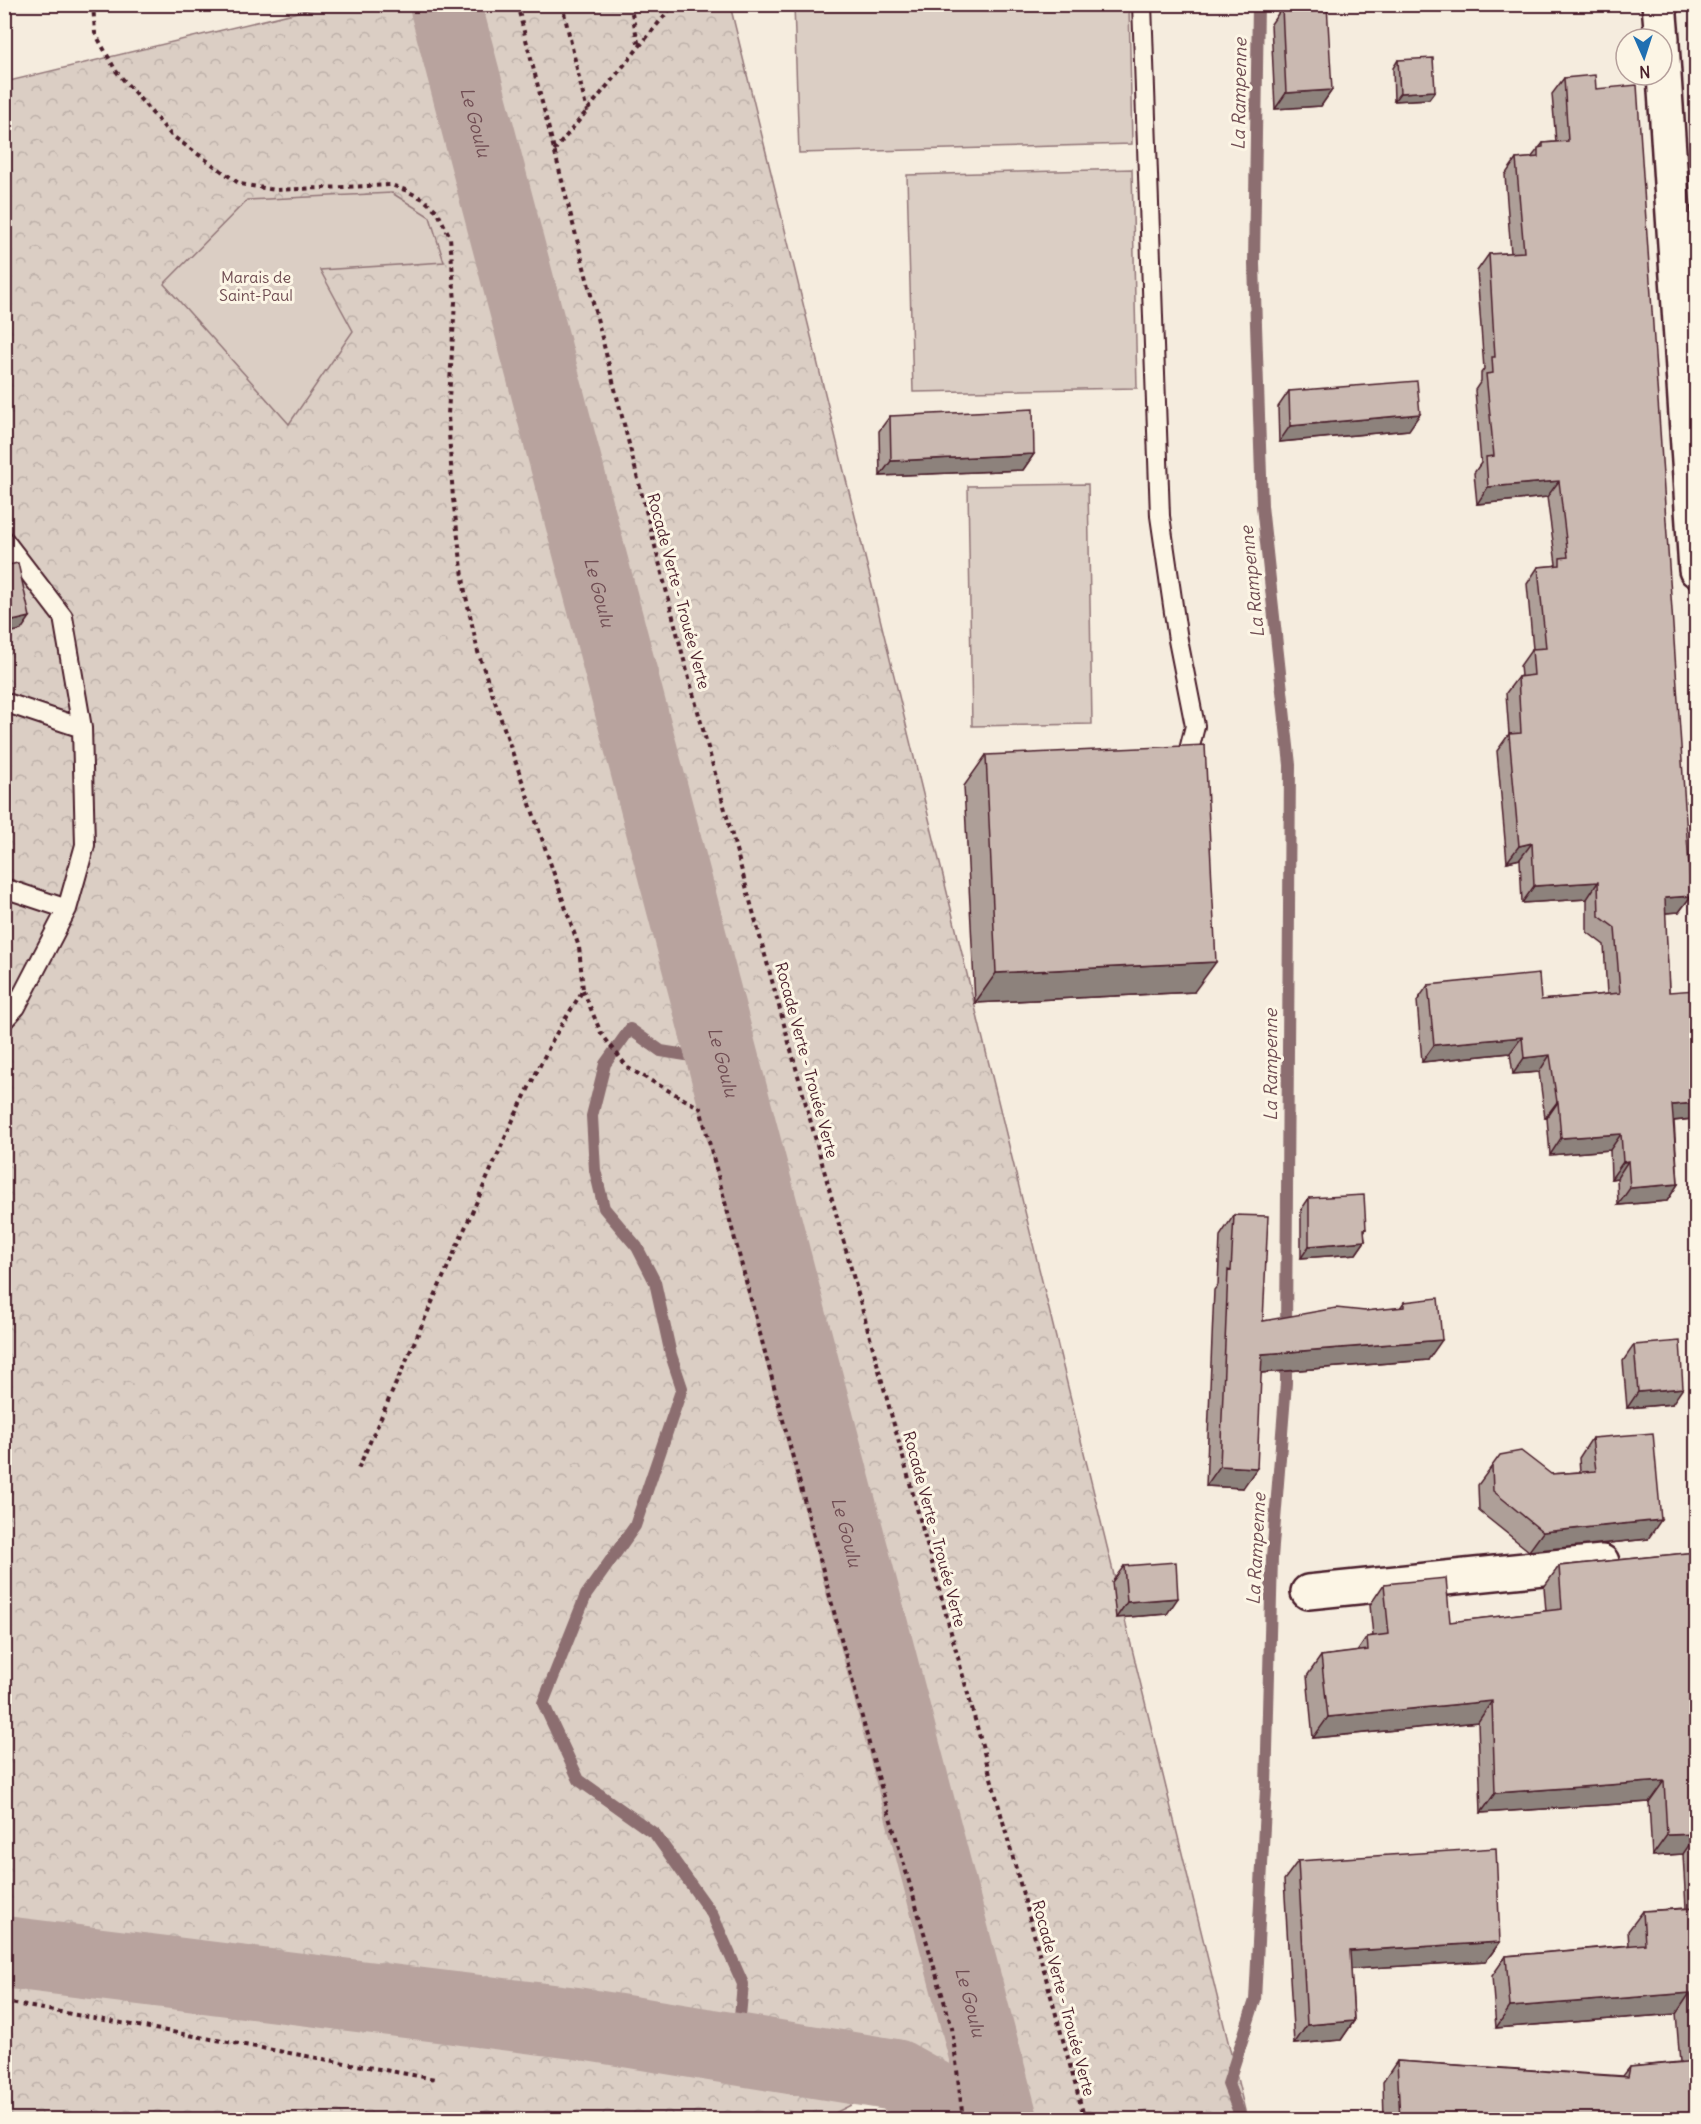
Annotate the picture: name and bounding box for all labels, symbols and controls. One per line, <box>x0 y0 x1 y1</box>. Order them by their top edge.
north arrow <box>1614 27 1674 87</box>
water label: La Rampenne <box>1227 36 1251 150</box>
text: N <box>1639 62 1651 82</box>
water label: Le Goulu <box>456 85 497 161</box>
park label: Marais de Saint-Paul <box>219 267 293 305</box>
street label: Rocade Verte - Trouée Verte <box>643 491 715 691</box>
water label: La Rampenne <box>1235 524 1269 639</box>
water label: Le Goulu <box>580 555 620 631</box>
street label: Rocade Verte - Trouée Verte <box>771 960 843 1160</box>
water label: La Rampenne <box>1259 1008 1282 1121</box>
water label: Le Goulu <box>703 1024 744 1101</box>
street label: Rocade Verte - Trouée Verte <box>899 1429 971 1629</box>
water label: La Rampenne <box>1242 1491 1270 1606</box>
water label: Le Goulu <box>827 1494 868 1571</box>
street label: Rocade Verte - Trouée Verte <box>1028 1898 1100 2098</box>
water label: Le Goulu <box>951 1964 992 2041</box>

